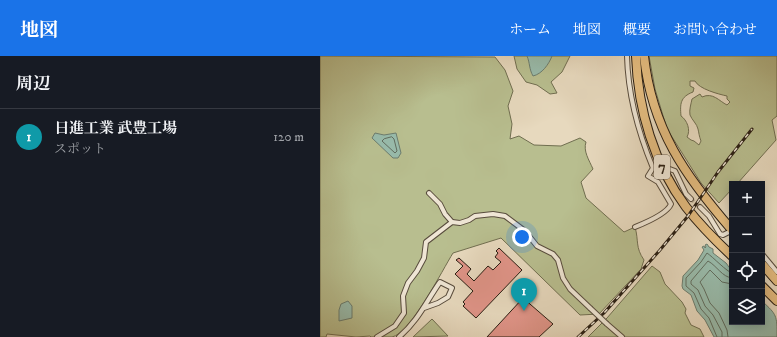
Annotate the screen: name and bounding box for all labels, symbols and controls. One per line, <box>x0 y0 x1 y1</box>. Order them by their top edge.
text: 地図 <box>20 19 58 42</box>
text: ホーム <box>509 21 551 39</box>
text: 地図 <box>573 21 601 39</box>
text: 概要 <box>623 21 651 39</box>
text: お問い合わせ <box>673 21 757 39</box>
text: 周辺 <box>16 73 50 95</box>
text: 日進工業 武豊工場 <box>54 119 177 138</box>
text: 1 <box>27 129 31 145</box>
text: 120 m <box>273 129 304 145</box>
text: スポット <box>54 141 106 157</box>
road number: 7 <box>654 155 670 179</box>
map controls <box>729 181 765 325</box>
button: + <box>729 181 765 217</box>
button: − <box>729 217 765 253</box>
your location <box>512 227 532 247</box>
button: locate <box>729 253 765 289</box>
pin: 1 <box>511 278 537 311</box>
button: layers <box>729 289 765 325</box>

